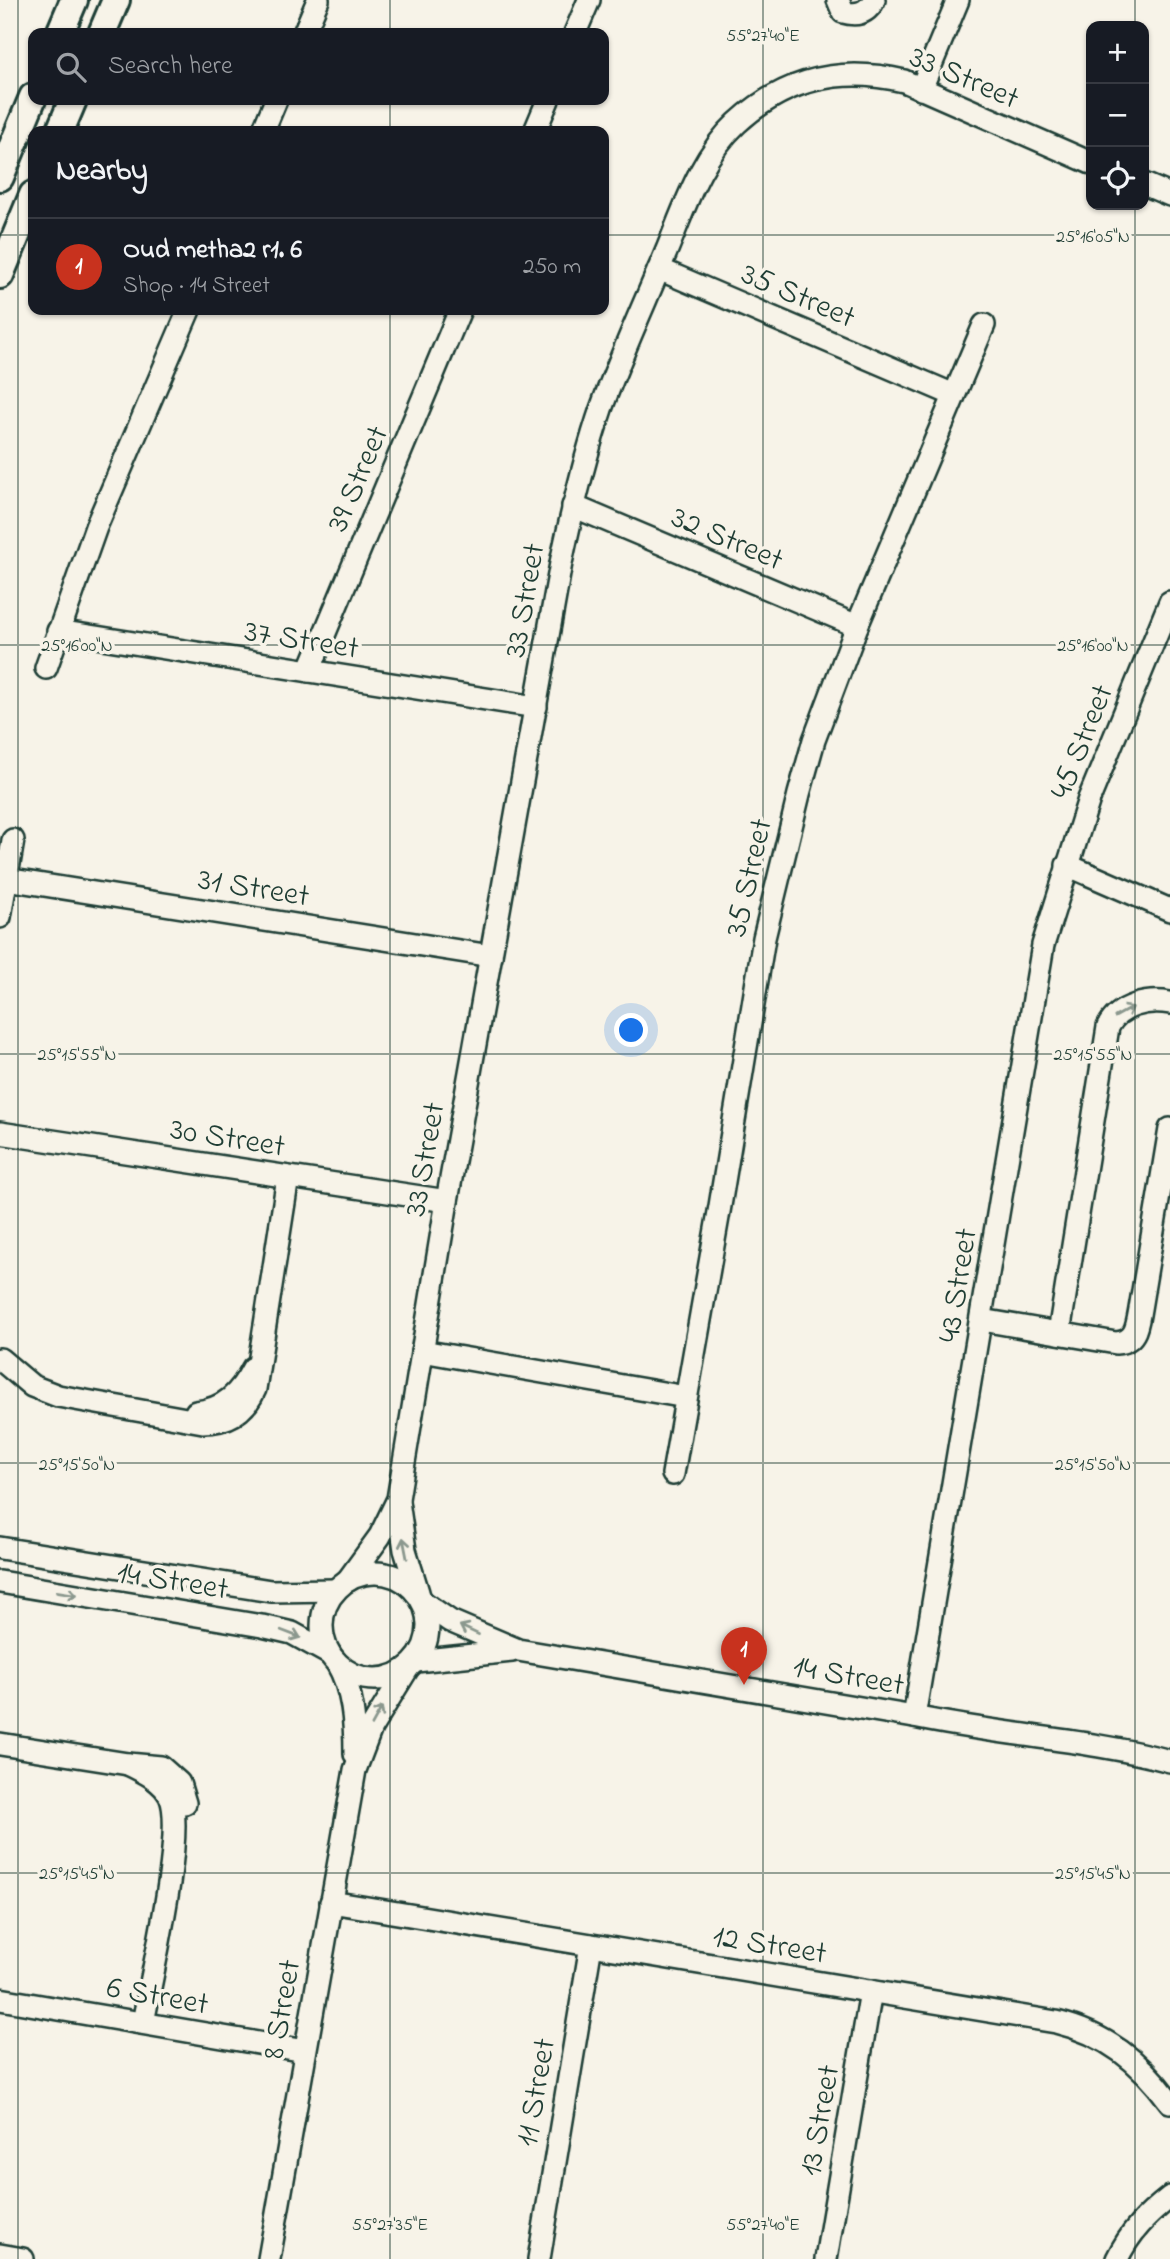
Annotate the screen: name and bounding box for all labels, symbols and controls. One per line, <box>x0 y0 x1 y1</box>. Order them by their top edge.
map controls <box>1086 21 1149 210</box>
button: + <box>1086 21 1149 84</box>
text: 55°27'40"E <box>726 24 800 50</box>
search box <box>28 28 609 105</box>
street label: 33 Street <box>901 35 1026 123</box>
icon: search <box>52 48 90 86</box>
text: Search here <box>108 48 233 86</box>
button: − <box>1086 84 1149 147</box>
button: locate <box>1086 147 1149 210</box>
text: Nearby <box>56 150 148 194</box>
text: 25°16'05"N <box>1056 225 1130 251</box>
text: Oud metha2 r1. 6 <box>123 232 302 270</box>
text: 1 <box>75 251 83 284</box>
text: 250 m <box>523 251 581 284</box>
street label: 35 Street <box>733 252 862 342</box>
text: Shop · 14 Street <box>123 270 270 303</box>
street label: 39 Street <box>316 419 403 540</box>
street label: 32 Street <box>663 496 790 585</box>
street label: 33 Street <box>493 540 560 661</box>
street label: 37 Street <box>241 609 362 674</box>
text: 25°16'00"N <box>41 634 113 660</box>
text: 25°16'00"N <box>1057 634 1129 660</box>
street label: 45 Street <box>1039 678 1128 807</box>
street label: 35 Street <box>714 814 787 942</box>
street label: 31 Street <box>194 857 313 921</box>
one-way arrow <box>1114 1005 1134 1019</box>
your location <box>614 1013 648 1047</box>
text: 25°15'55"N <box>38 1043 116 1069</box>
text: 25°15'55"N <box>1054 1043 1132 1069</box>
street label: 33 Street <box>393 1099 460 1220</box>
street label: 30 Street <box>167 1107 288 1172</box>
street label: 43 Street <box>927 1225 992 1346</box>
text: 25°15'50"N <box>39 1453 115 1479</box>
text: 25°15'50"N <box>1055 1453 1131 1479</box>
one-way arrow <box>398 1537 412 1560</box>
street label: 14 Street <box>113 1550 232 1614</box>
one-way arrow <box>55 1587 78 1600</box>
one-way arrow <box>459 1623 480 1637</box>
pin: 1 <box>721 1627 767 1685</box>
one-way arrow <box>279 1629 301 1642</box>
street label: 14 Street <box>789 1645 908 1710</box>
one-way arrow <box>370 1707 384 1727</box>
text: 25°15'45"N <box>39 1862 115 1888</box>
text: 25°15'45"N <box>1055 1862 1131 1888</box>
street label: 12 Street <box>709 1914 830 1979</box>
street label: 8 Street <box>252 1956 315 2063</box>
street label: 6 Street <box>103 1965 212 2030</box>
street label: 11 Street <box>505 2035 570 2150</box>
street label: 13 Street <box>789 2061 854 2180</box>
text: 55°27'35"E <box>352 2213 428 2239</box>
text: 55°27'40"E <box>726 2213 800 2239</box>

